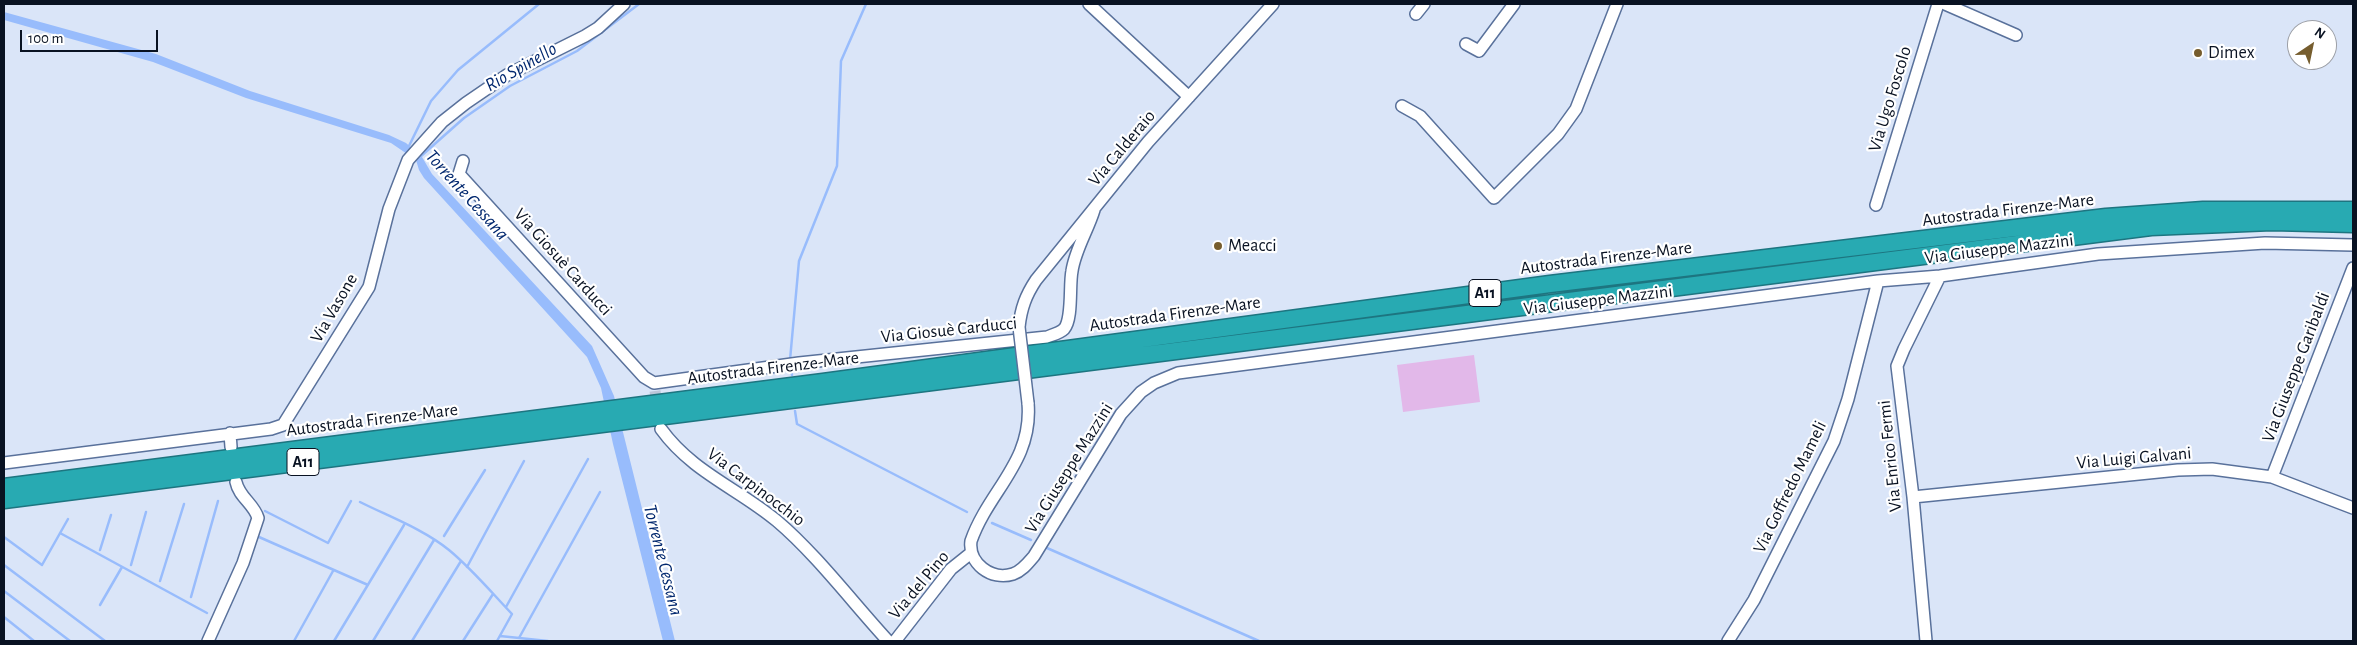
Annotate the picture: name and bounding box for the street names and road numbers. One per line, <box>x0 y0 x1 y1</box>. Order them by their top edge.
street label: Via Ugo Foscolo <box>1864 44 1916 154</box>
street label: Via Calderaio <box>1084 106 1160 190</box>
street label: Autostrada Firenze-Mare <box>1921 189 2095 231</box>
street label: Via Giosuè Carducci <box>509 204 617 320</box>
street label: Via Giuseppe Mazzini <box>1923 229 2075 269</box>
street label: Autostrada Firenze-Mare <box>1519 237 1693 279</box>
street label: Via Vasone <box>306 270 362 346</box>
road number: A11 <box>1469 280 1501 306</box>
street label: Via Giuseppe Mazzini <box>1522 280 1674 320</box>
street label: Via Giuseppe Garibaldi <box>2257 289 2335 445</box>
street label: Autostrada Firenze-Mare <box>1088 291 1262 337</box>
street label: Via Giosuè Carducci <box>880 312 1018 348</box>
street label: Autostrada Firenze-Mare <box>686 347 860 389</box>
street label: Autostrada Firenze-Mare <box>285 399 459 441</box>
street label: Via Giuseppe Mazzini <box>1020 399 1118 537</box>
street label: Via Enrico Fermi <box>1873 399 1907 513</box>
street label: Via Goffredo Mameli <box>1749 417 1831 557</box>
street label: Via Luigi Galvani <box>2076 442 2192 474</box>
street label: Via Carpinocchio <box>703 443 809 531</box>
road number: A11 <box>287 448 319 476</box>
street label: Via del Pino <box>884 546 954 624</box>

